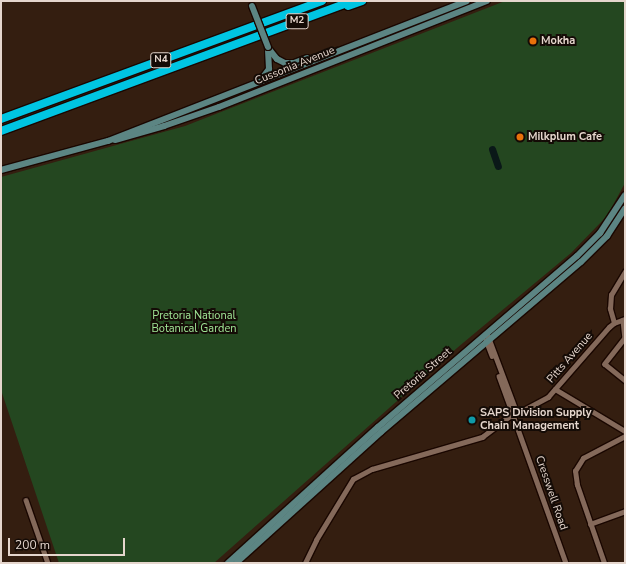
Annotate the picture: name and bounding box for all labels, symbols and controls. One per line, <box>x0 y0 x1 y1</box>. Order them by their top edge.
road number: M2 <box>285 13 309 29</box>
place label: Mokha <box>541 34 575 48</box>
marker: Mokha <box>528 36 538 46</box>
street label: Cussonia Avenue <box>253 44 337 88</box>
road number: N4 <box>150 52 172 68</box>
place label: Milkplum Cafe <box>528 130 602 144</box>
marker: Milkplum Cafe <box>515 132 525 142</box>
park label: Pretoria National Botanical Garden <box>151 310 237 336</box>
street label: Pitts Avenue <box>544 330 596 386</box>
street label: Pretoria Street <box>392 346 454 402</box>
place label: SAPS Division Supply Chain Management <box>480 407 592 433</box>
marker: SAPS Division Supply Chain Management <box>467 415 477 425</box>
street label: Cresswell Road <box>532 454 570 532</box>
scale bar <box>10 530 127 556</box>
text: 200 m <box>15 537 50 553</box>

